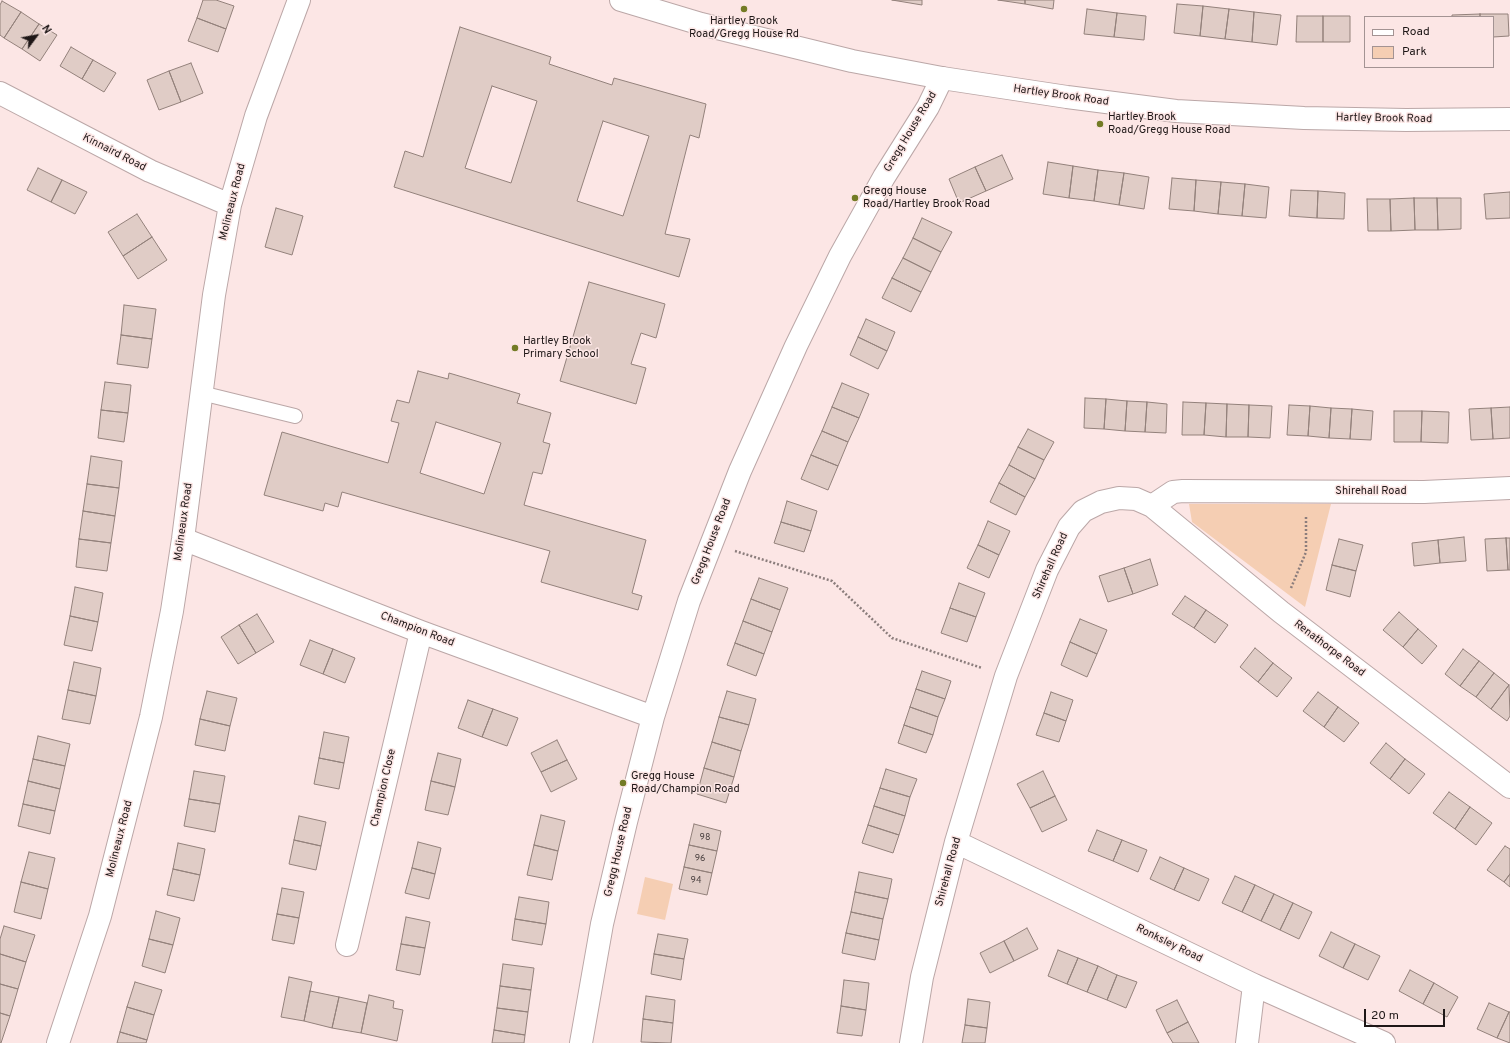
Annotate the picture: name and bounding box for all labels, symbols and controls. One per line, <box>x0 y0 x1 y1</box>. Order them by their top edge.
marker: Hartley Brook Road/Gregg House Rd <box>739 4 749 14</box>
place label: Hartley Brook Road/Gregg House Rd <box>689 15 799 41</box>
north arrow <box>16 16 56 56</box>
legend <box>1364 16 1494 68</box>
text: N <box>38 23 54 37</box>
text: Road <box>1402 24 1430 40</box>
text: Park <box>1402 44 1427 60</box>
street label: Hartley Brook Road <box>1012 83 1110 109</box>
street label: Gregg House Road <box>882 89 940 175</box>
place label: Hartley Brook Road/Gregg House Road <box>1108 111 1230 137</box>
street label: Hartley Brook Road <box>1336 112 1432 126</box>
marker: Hartley Brook Road/Gregg House Road <box>1095 119 1105 129</box>
street label: Kinnaird Road <box>80 131 148 175</box>
street label: Molineaux Road <box>217 162 249 242</box>
place label: Gregg House Road/Hartley Brook Road <box>863 185 990 211</box>
marker: Gregg House Road/Hartley Brook Road <box>850 193 860 203</box>
place label: Hartley Brook Primary School <box>523 335 599 361</box>
marker: Hartley Brook Primary School <box>510 343 520 353</box>
street label: Molineaux Road <box>172 482 196 562</box>
street label: Shirehall Road <box>1335 485 1407 499</box>
street label: Gregg House Road <box>689 497 735 587</box>
street label: Shirehall Road <box>1030 531 1072 601</box>
street label: Champion Road <box>378 610 456 650</box>
street label: Renathorpe Road <box>1291 618 1367 680</box>
street label: Champion Close <box>369 748 399 828</box>
place label: Gregg House Road/Champion Road <box>631 770 740 796</box>
marker: Gregg House Road/Champion Road <box>618 778 628 788</box>
street label: Molineaux Road <box>104 799 136 879</box>
street label: Gregg House Road <box>602 806 636 898</box>
house number: 98 <box>700 833 710 843</box>
street label: Shirehall Road <box>933 836 965 908</box>
house number: 96 <box>695 854 705 864</box>
house number: 94 <box>691 876 701 886</box>
street label: Ronksley Road <box>1134 922 1204 966</box>
scale bar <box>1366 1001 1447 1027</box>
text: 20 m <box>1371 1008 1399 1024</box>

